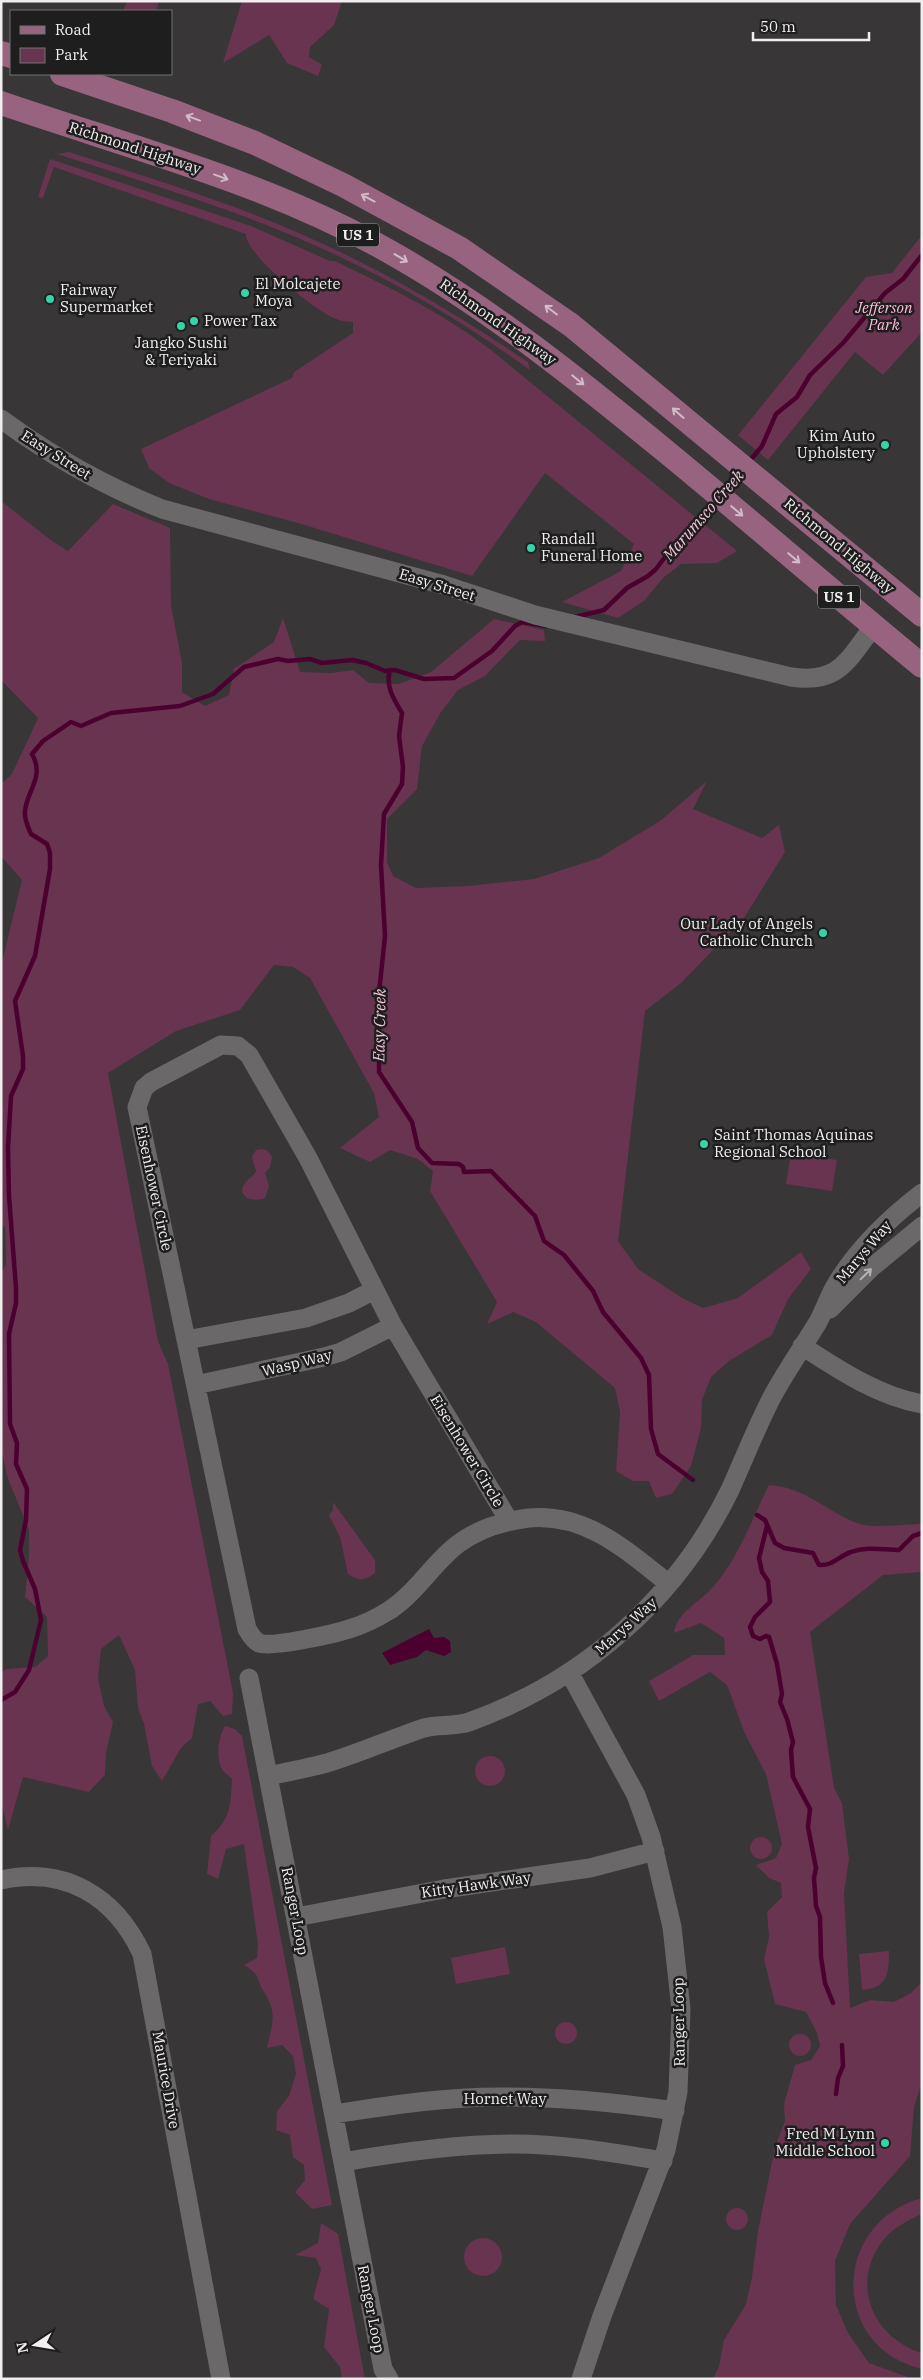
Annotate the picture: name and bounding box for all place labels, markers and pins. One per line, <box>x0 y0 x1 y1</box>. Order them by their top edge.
place label: El Molcajete Moya <box>255 274 340 310</box>
place label: Fairway Supermarket <box>60 280 153 316</box>
marker: El Molcajete Moya <box>239 287 251 299</box>
marker: Fairway Supermarket <box>44 293 56 305</box>
place label: Power Tax <box>204 311 277 330</box>
marker: Power Tax <box>188 315 200 327</box>
marker: Jangko Sushi & Teriyaki <box>175 320 187 332</box>
place label: Jangko Sushi & Teriyaki <box>135 333 228 369</box>
place label: Kim Auto Upholstery <box>797 426 875 462</box>
marker: Kim Auto Upholstery <box>879 439 891 451</box>
place label: Randall Funeral Home <box>541 529 642 565</box>
marker: Randall Funeral Home <box>525 542 537 554</box>
place label: Our Lady of Angels Catholic Church <box>680 914 813 950</box>
marker: Our Lady of Angels Catholic Church <box>817 927 829 939</box>
place label: Saint Thomas Aquinas Regional School <box>714 1125 873 1161</box>
marker: Saint Thomas Aquinas Regional School <box>698 1138 710 1150</box>
place label: Fred M Lynn Middle School <box>775 2124 875 2160</box>
marker: Fred M Lynn Middle School <box>879 2137 891 2149</box>

